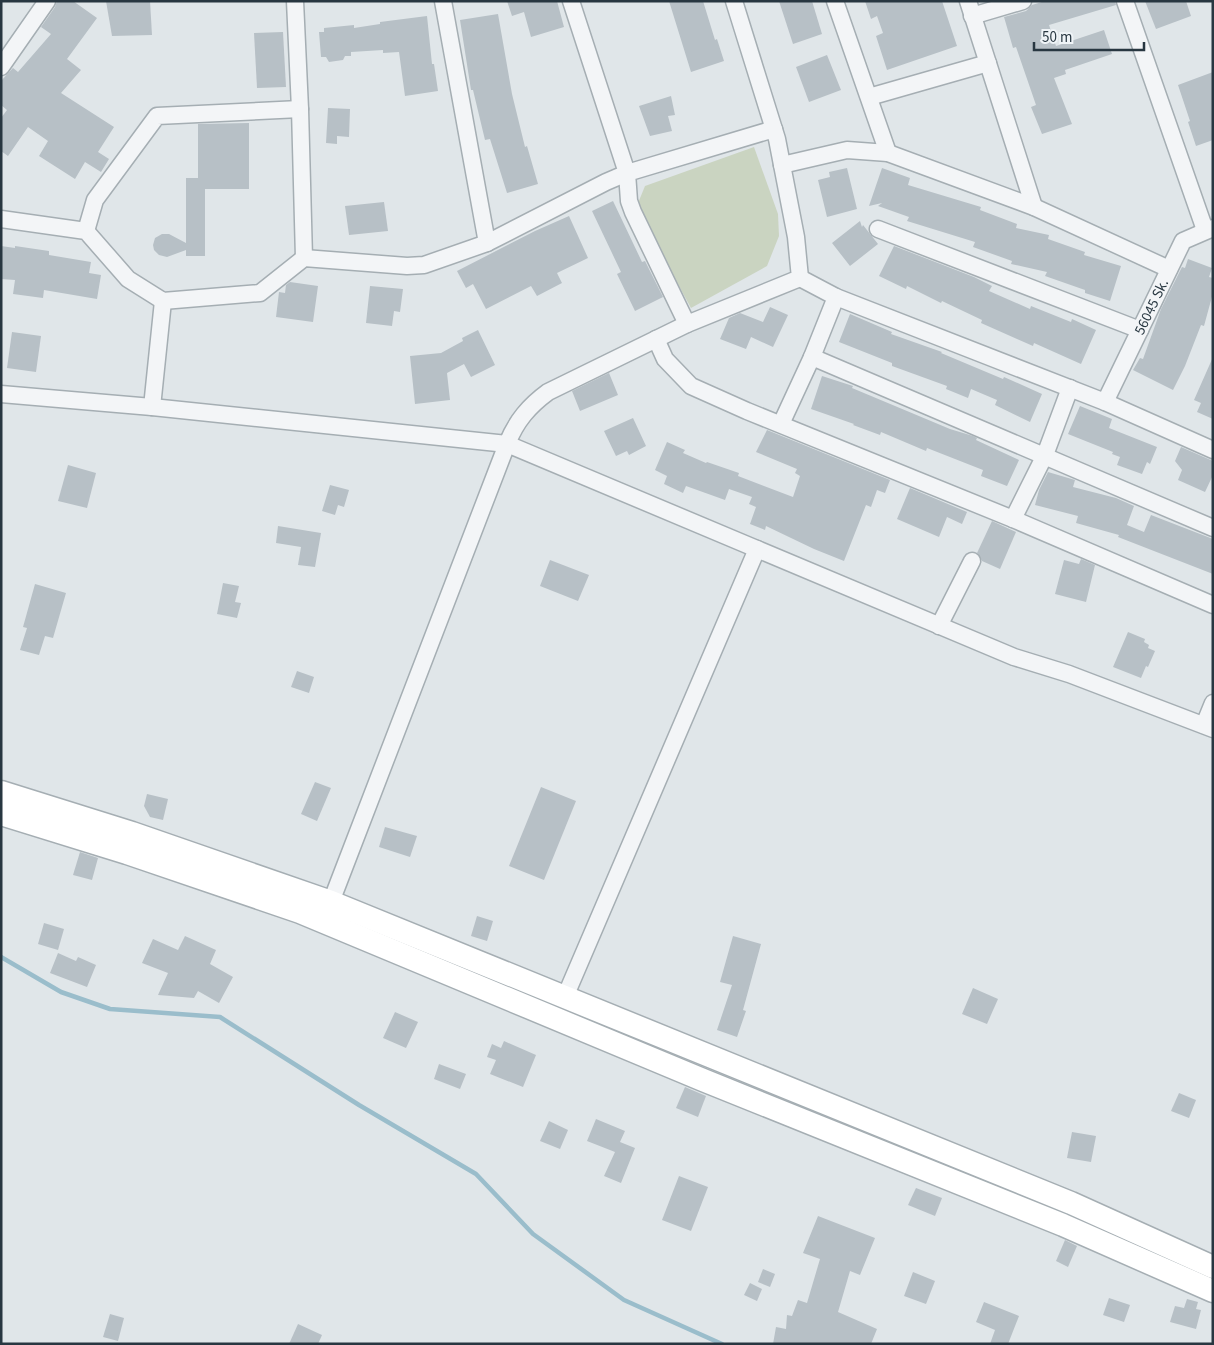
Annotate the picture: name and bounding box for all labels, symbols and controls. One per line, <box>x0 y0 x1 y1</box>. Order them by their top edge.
scale bar <box>1034 20 1144 52</box>
text: 50 m <box>1042 27 1072 48</box>
street label: 56045 Sk. <box>1129 275 1174 338</box>

